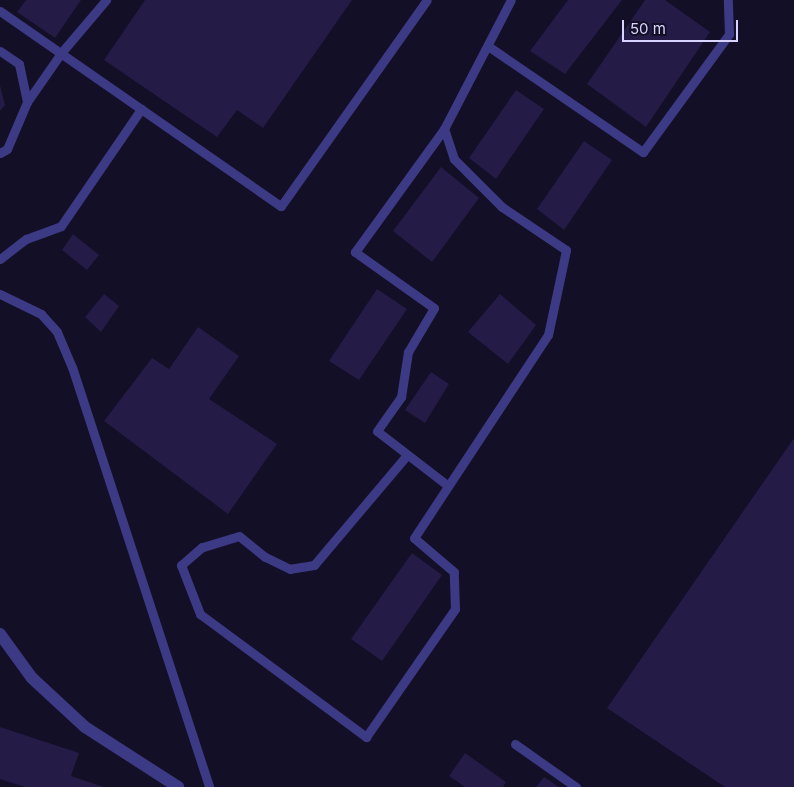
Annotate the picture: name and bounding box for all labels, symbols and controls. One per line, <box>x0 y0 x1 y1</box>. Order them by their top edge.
scale bar <box>624 10 740 42</box>
text: 50 m <box>630 19 666 38</box>

